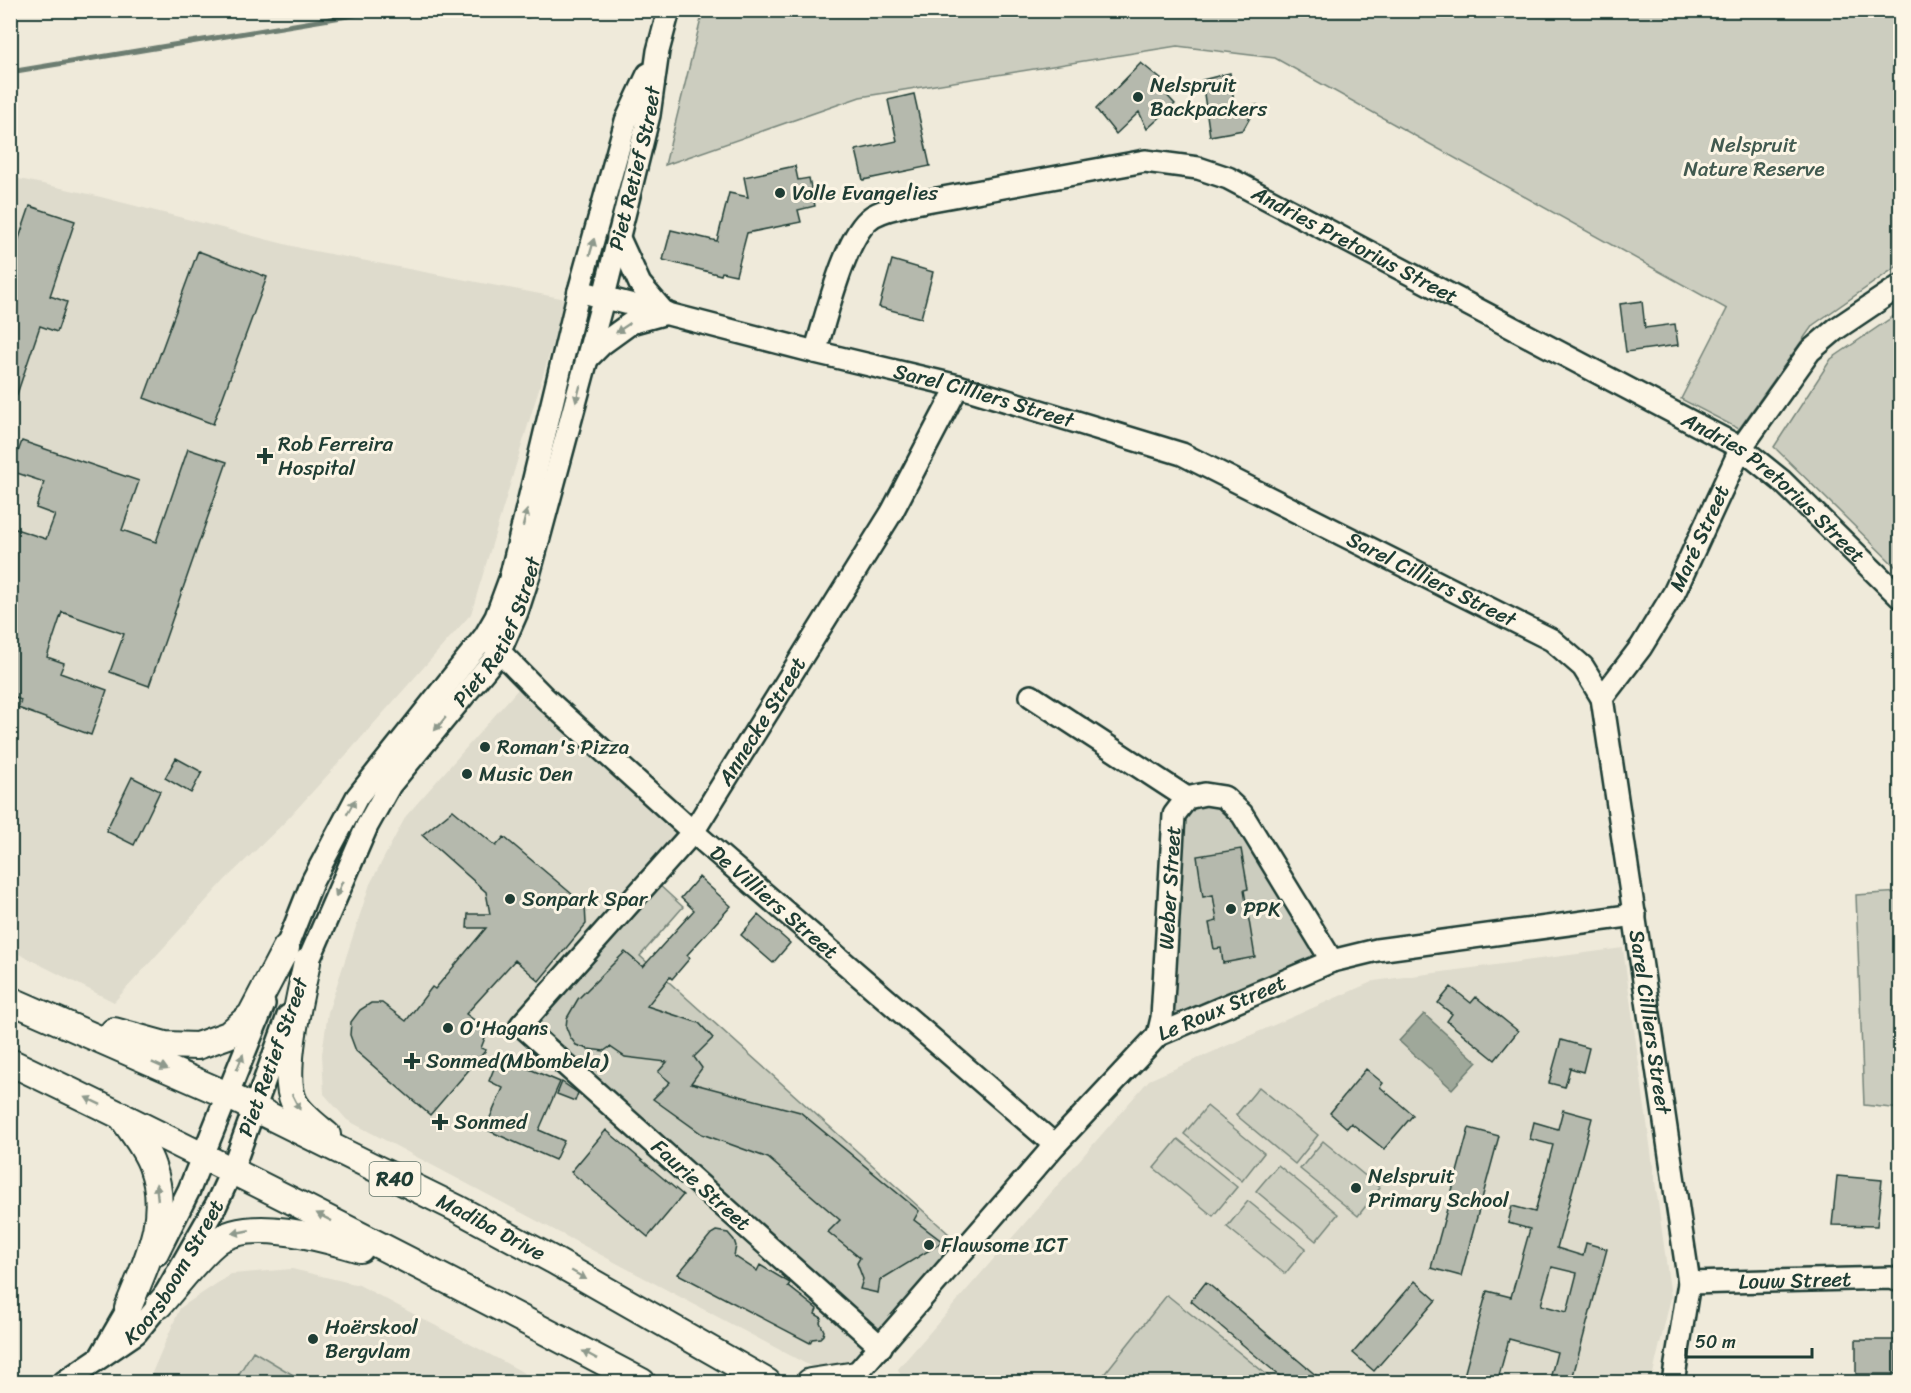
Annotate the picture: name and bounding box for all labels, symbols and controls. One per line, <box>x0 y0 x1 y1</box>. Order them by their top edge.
place label: Nelspruit Backpackers <box>1150 66 1267 128</box>
street label: Piet Retief Street <box>597 82 672 254</box>
marker: Nelspruit Backpackers <box>1131 90 1145 104</box>
park label: Nelspruit Nature Reserve <box>1683 126 1825 188</box>
place label: Volle Evangelies <box>792 174 938 212</box>
street label: Andries Pretorius Street <box>1244 174 1465 315</box>
marker: Volle Evangelies <box>773 186 787 200</box>
one-way arrow <box>588 238 597 256</box>
one-way arrow <box>615 323 631 334</box>
street label: Sarel Cilliers Street <box>890 352 1080 440</box>
one-way arrow <box>572 385 582 403</box>
street label: Andries Pretorius Street <box>1674 400 1875 573</box>
place label: Rob Ferreira Hospital <box>278 425 393 487</box>
marker: Rob Ferreira Hospital <box>256 447 274 465</box>
street label: Maré Street <box>1658 478 1741 598</box>
one-way arrow <box>520 509 530 527</box>
street label: Sarel Cilliers Street <box>1340 521 1524 639</box>
street label: Piet Retief Street <box>442 551 552 716</box>
street label: Annecke Street <box>707 649 817 794</box>
one-way arrow <box>434 716 447 732</box>
place label: Roman's Pizza <box>497 728 630 766</box>
marker: Roman's Pizza <box>478 740 492 754</box>
place label: Music Den <box>479 755 573 793</box>
marker: Music Den <box>460 767 474 781</box>
one-way arrow <box>346 798 356 815</box>
street label: Weber Street <box>1147 825 1192 951</box>
street label: De Villiers Street <box>701 835 848 969</box>
one-way arrow <box>334 880 343 897</box>
place label: Sonpark Spar <box>522 880 649 918</box>
place label: PPK <box>1243 890 1281 928</box>
marker: Sonpark Spar <box>503 892 517 906</box>
marker: PPK <box>1224 902 1238 916</box>
street label: Sarel Cilliers Street <box>1618 927 1683 1118</box>
street label: Le Roux Street <box>1151 964 1292 1052</box>
street label: Piet Retief Street <box>226 970 320 1142</box>
place label: O'Hagans <box>460 1009 548 1047</box>
marker: O'Hagans <box>441 1021 455 1035</box>
place label: Sonmed(Mbombela) <box>426 1042 609 1080</box>
marker: Sonmed(Mbombela) <box>403 1052 421 1070</box>
one-way arrow <box>236 1053 245 1071</box>
one-way arrow <box>152 1061 170 1071</box>
one-way arrow <box>291 1093 301 1110</box>
one-way arrow <box>85 1097 102 1106</box>
place label: Sonmed <box>454 1103 529 1141</box>
marker: Sonmed <box>431 1113 449 1131</box>
street label: Faurie Street <box>642 1129 760 1241</box>
place label: Nelspruit Primary School <box>1368 1157 1510 1219</box>
road number: R40 <box>370 1162 420 1196</box>
marker: Nelspruit Primary School <box>1349 1181 1363 1195</box>
one-way arrow <box>152 1182 162 1201</box>
street label: Madiba Drive <box>430 1182 553 1272</box>
street label: Koorsboom Street <box>116 1192 235 1355</box>
one-way arrow <box>315 1213 332 1222</box>
place label: Flawsome ICT <box>941 1226 1069 1264</box>
one-way arrow <box>232 1228 251 1237</box>
marker: Flawsome ICT <box>922 1238 936 1252</box>
street label: Louw Street <box>1738 1260 1852 1301</box>
one-way arrow <box>571 1269 587 1280</box>
place label: Hoërskool Bergvlam <box>325 1308 419 1370</box>
scale bar <box>1686 1321 1812 1359</box>
text: 50 m <box>1695 1326 1736 1358</box>
marker: Hoërskool Bergvlam <box>306 1332 320 1346</box>
one-way arrow <box>581 1350 598 1360</box>

